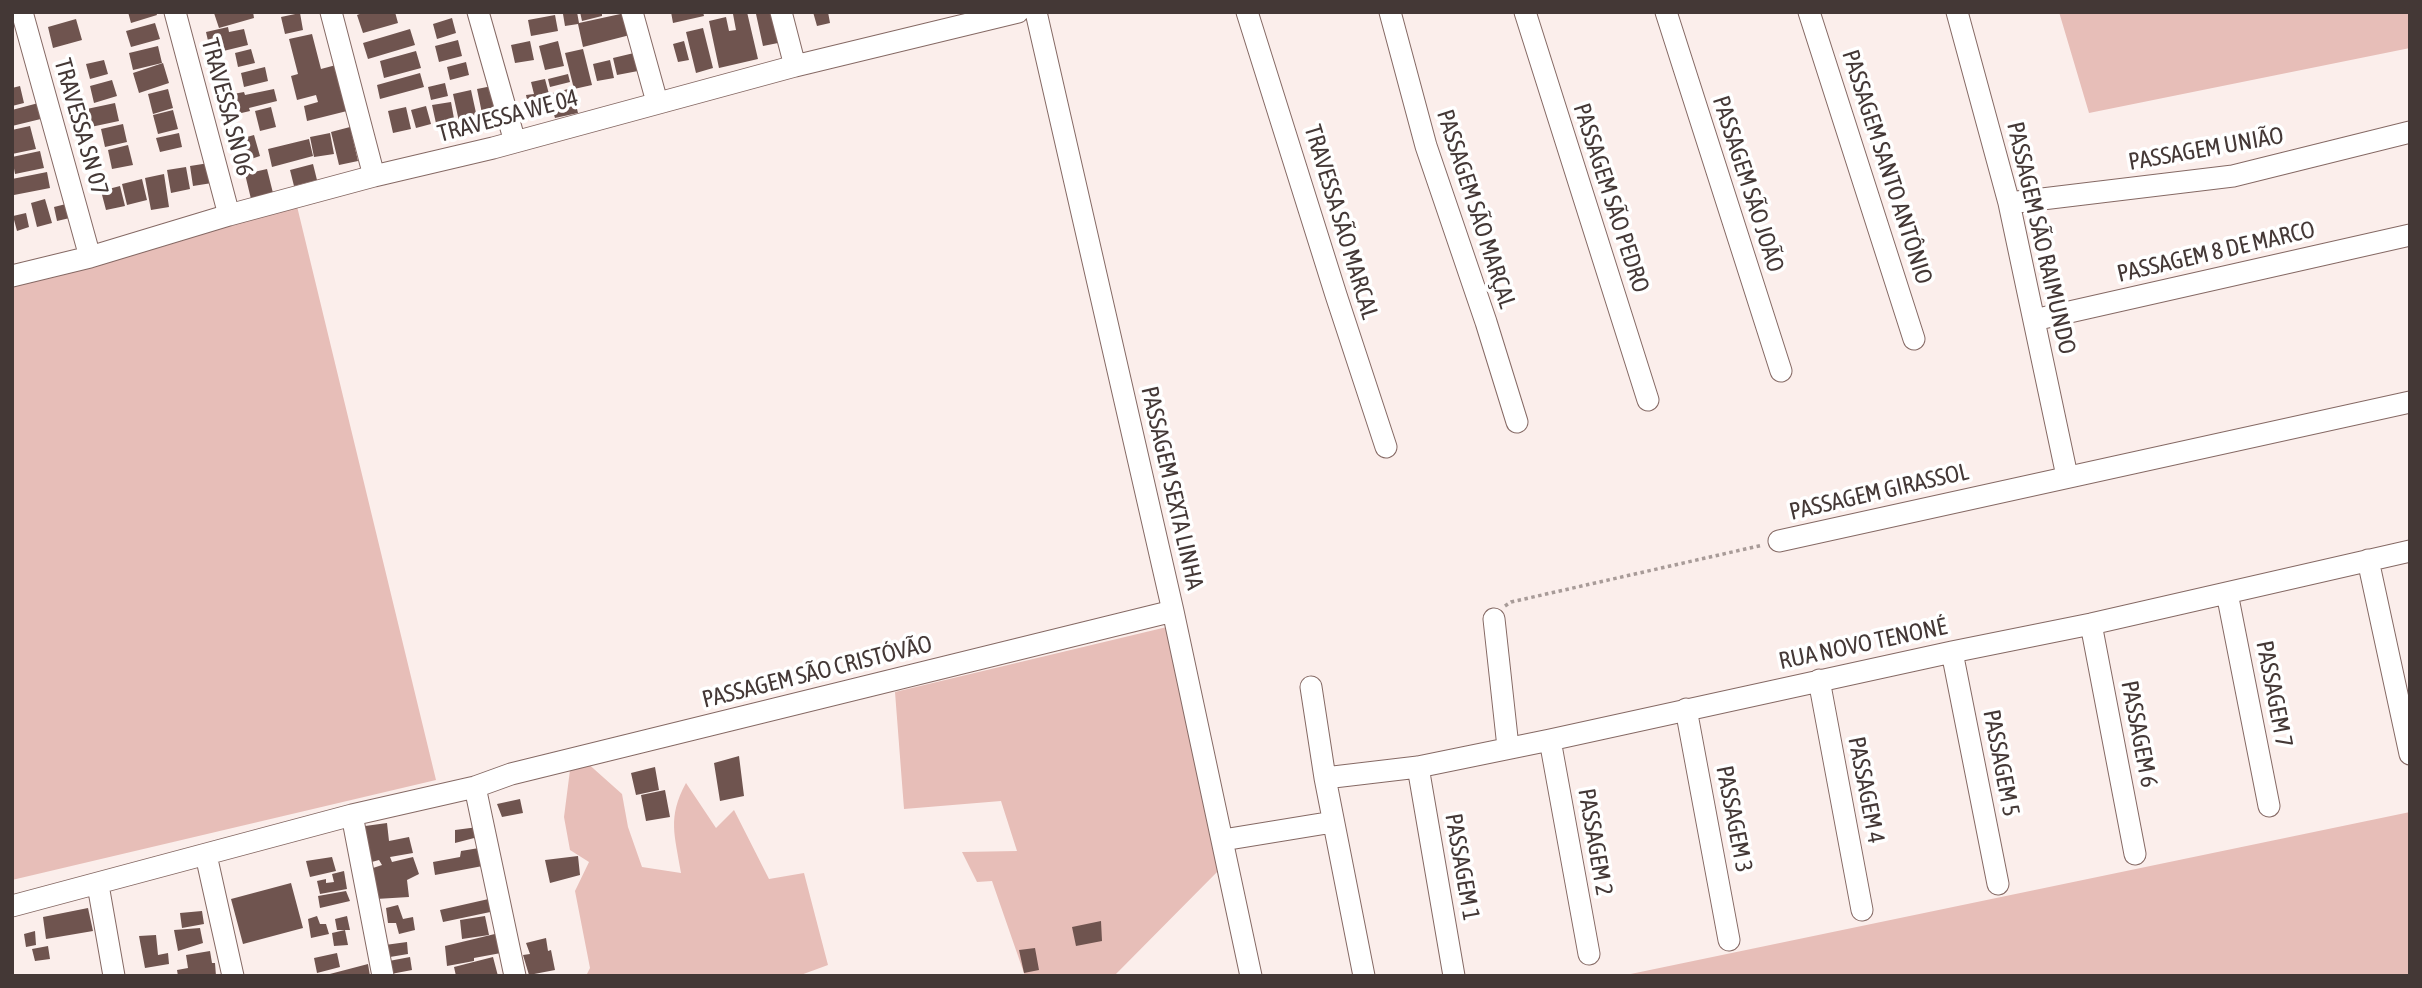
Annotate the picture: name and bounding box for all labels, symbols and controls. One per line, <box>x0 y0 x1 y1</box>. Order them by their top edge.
street label: TRAVESSA SN 06 <box>195 35 259 179</box>
street label: PASSAGEM SANTO ANTÔNIO <box>1836 46 1938 288</box>
street label: TRAVESSA SN 07 <box>48 55 114 199</box>
street label: TRAVESSA WE 04 <box>434 83 582 149</box>
street label: PASSAGEM SÃO JOÃO <box>1706 92 1790 276</box>
street label: PASSAGEM SÃO PEDRO <box>1567 100 1655 296</box>
street label: PASSAGEM SÃO MARÇAL <box>1430 106 1522 312</box>
street label: PASSAGEM SÃO RAIMUNDO <box>2000 119 2082 357</box>
street label: TRAVESSA SÃO MARCAL <box>1298 121 1384 323</box>
street label: PASSAGEM UNIÃO <box>2126 121 2286 177</box>
street label: PASSAGEM 8 DE MARCO <box>2114 215 2318 289</box>
street label: PASSAGEM SEXTA LINHA <box>1135 384 1209 592</box>
street label: PASSAGEM GIRASSOL <box>1787 457 1971 527</box>
street label: RUA NOVO TENONÉ <box>1776 612 1950 676</box>
street label: PASSAGEM SÃO CRISTÓVÃO <box>699 630 935 714</box>
street label: PASSAGEM 7 <box>2250 638 2298 750</box>
street label: PASSAGEM 6 <box>2115 678 2163 790</box>
street label: PASSAGEM 5 <box>1977 707 2025 819</box>
street label: PASSAGEM 4 <box>1842 734 1890 846</box>
street label: PASSAGEM 3 <box>1710 763 1758 875</box>
street label: PASSAGEM 2 <box>1571 786 1619 898</box>
street label: PASSAGEM 1 <box>1438 811 1486 923</box>

